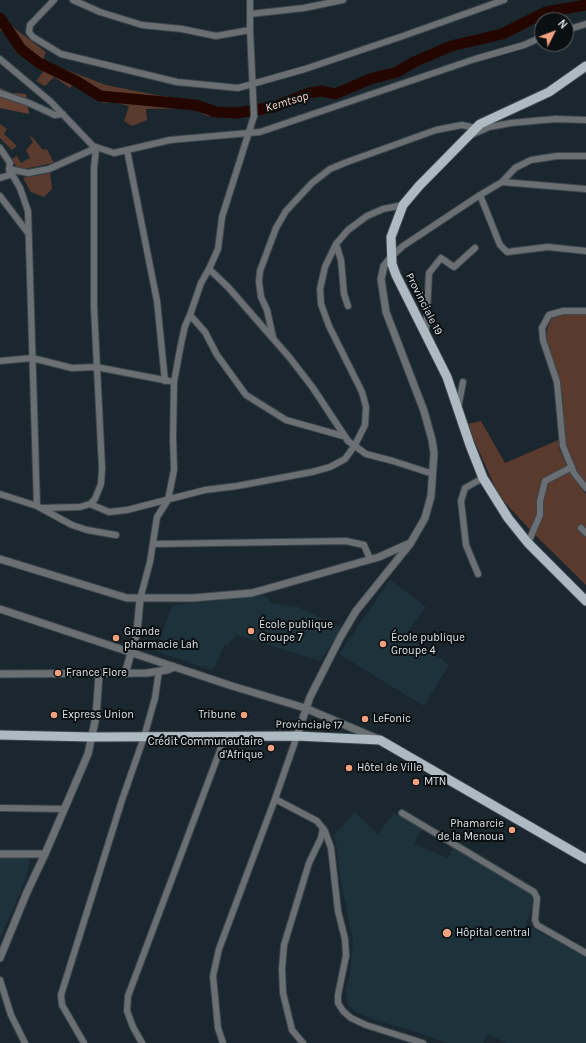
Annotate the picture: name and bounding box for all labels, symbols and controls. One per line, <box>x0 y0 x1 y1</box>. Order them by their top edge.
north arrow <box>534 12 574 52</box>
text: N <box>555 17 570 32</box>
water label: Kemtsop <box>264 89 310 115</box>
street label: Provinciale 19 <box>403 271 445 337</box>
place label: École publique Groupe 7 <box>259 618 333 644</box>
place label: Grande pharmacie Lah <box>124 625 198 651</box>
marker: École publique Groupe 7 <box>246 626 256 636</box>
place label: École publique Groupe 4 <box>391 631 465 657</box>
marker: Grande pharmacie Lah <box>111 633 121 643</box>
marker: École publique Groupe 4 <box>378 639 388 649</box>
place label: France Flore <box>66 666 127 680</box>
marker: France Flore <box>53 668 63 678</box>
place label: Express Union <box>62 708 134 722</box>
place label: Tribune <box>199 708 236 722</box>
marker: Express Union <box>49 710 59 720</box>
marker: Tribune <box>239 710 249 720</box>
place label: LeFonic <box>373 712 411 726</box>
marker: LeFonic <box>360 714 370 724</box>
street label: Provinciale 17 <box>276 718 342 732</box>
place label: Crédit Communautaire d'Afrique <box>148 735 263 761</box>
marker: Crédit Communautaire d'Afrique <box>266 743 276 753</box>
place label: Hôtel de Ville <box>357 761 422 775</box>
marker: Hôtel de Ville <box>344 763 354 773</box>
place label: MTN <box>424 775 446 789</box>
marker: MTN <box>411 777 421 787</box>
place label: Phamarcie de la Menoua <box>437 817 504 843</box>
marker: Phamarcie de la Menoua <box>507 825 517 835</box>
place label: Hôpital central <box>456 926 530 940</box>
marker: Hôpital central <box>441 927 453 939</box>

